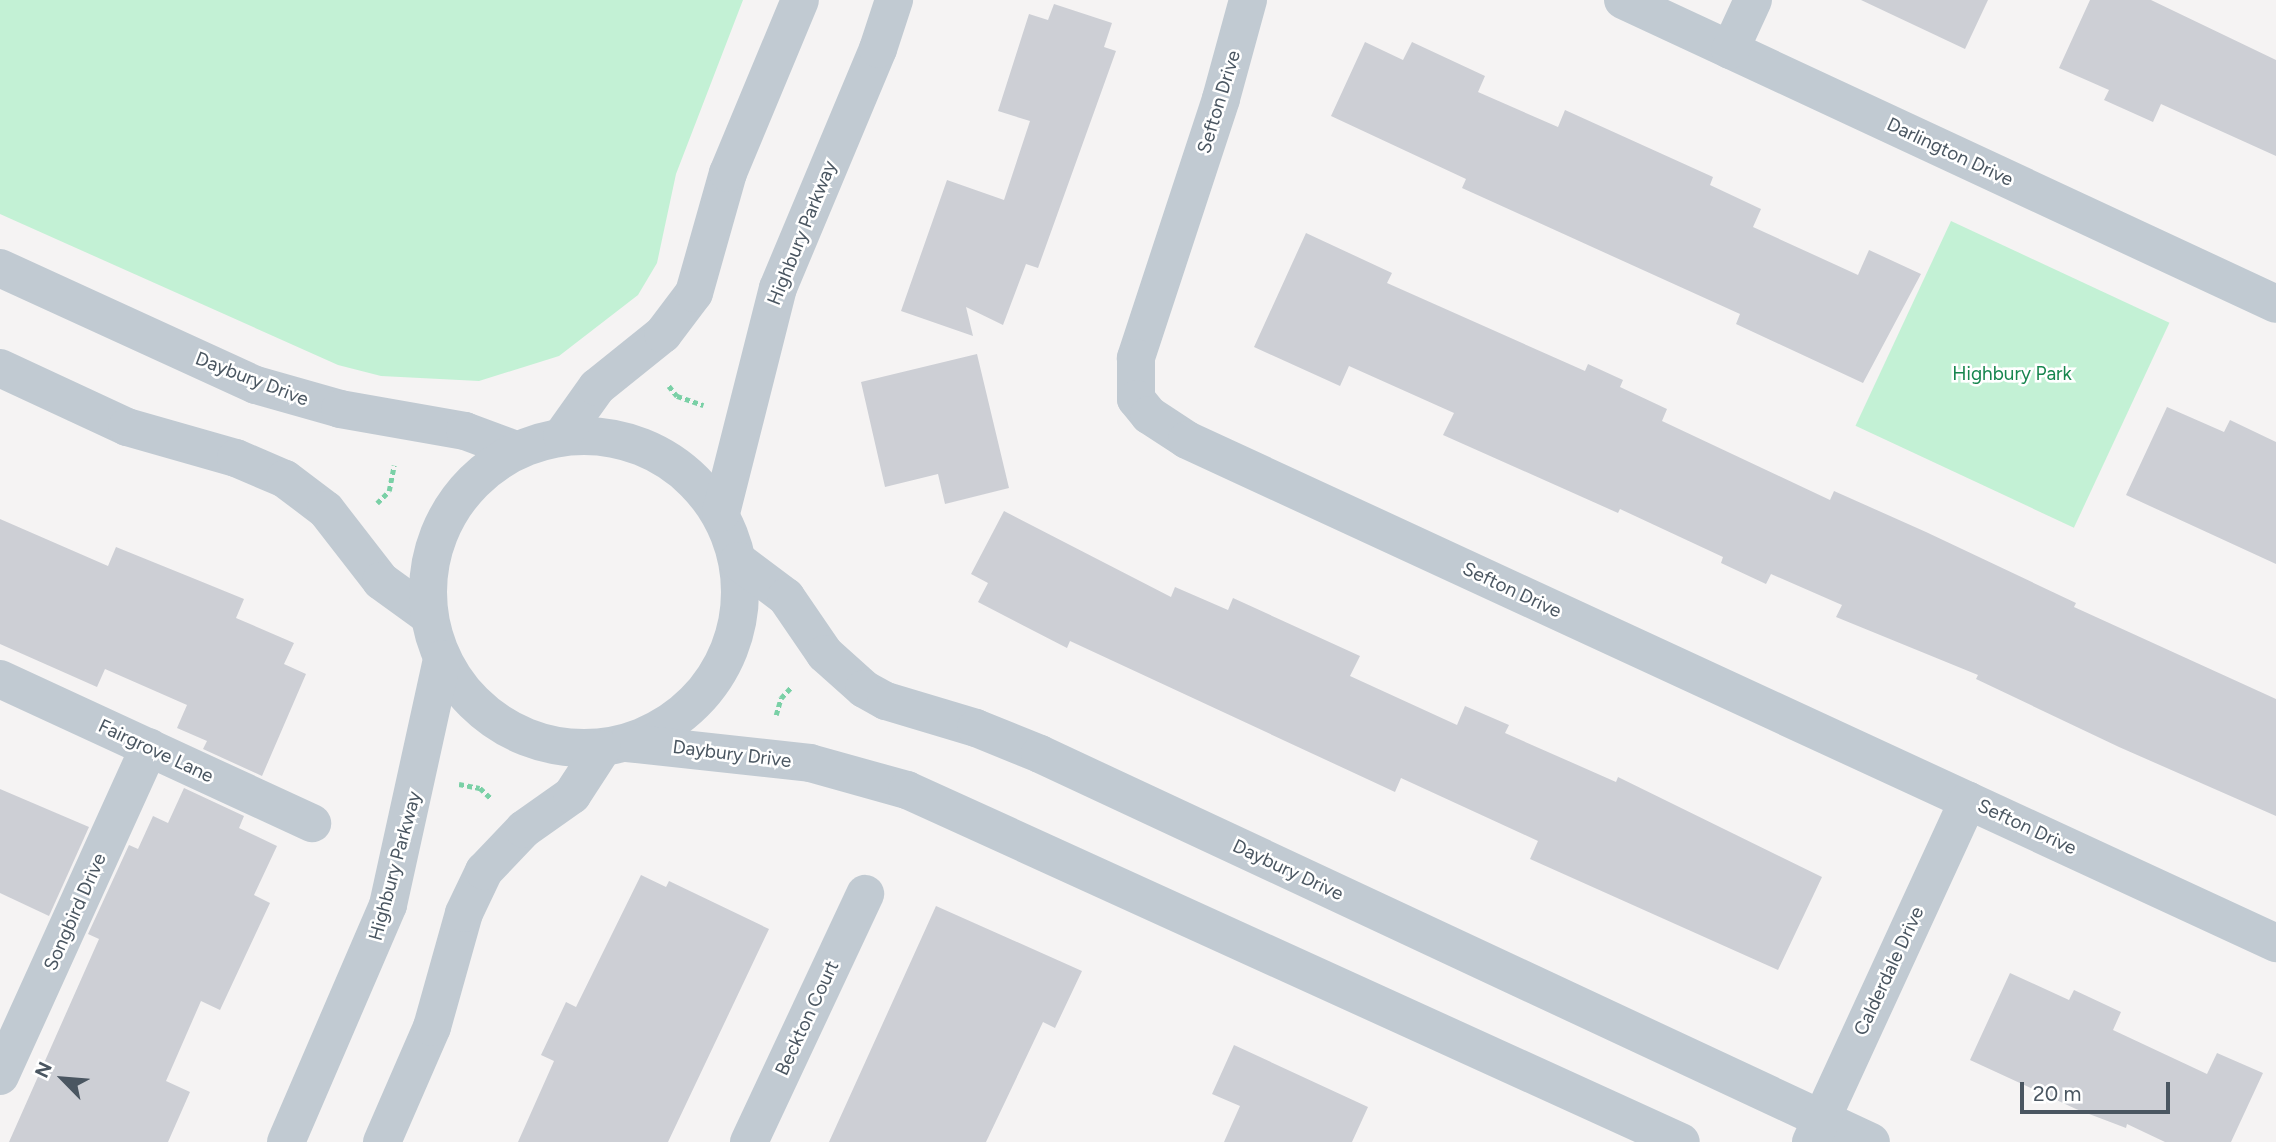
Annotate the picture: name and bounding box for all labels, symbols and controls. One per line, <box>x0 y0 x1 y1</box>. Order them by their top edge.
street label: Sefton Drive <box>1193 48 1245 156</box>
street label: Darlington Drive <box>1883 113 2017 191</box>
street label: Highbury Parkway <box>763 158 841 308</box>
street label: Daybury Drive <box>192 347 312 411</box>
park label: Highbury Park <box>1952 363 2072 385</box>
street label: Sefton Drive <box>1459 557 1565 623</box>
street label: Fairgrove Lane <box>95 714 217 788</box>
street label: Daybury Drive <box>671 735 793 773</box>
street label: Highbury Parkway <box>364 789 426 943</box>
street label: Sefton Drive <box>1974 794 2080 860</box>
street label: Daybury Drive <box>1229 834 1347 906</box>
street label: Songbird Drive <box>39 850 111 974</box>
street label: Calderdale Drive <box>1849 903 1929 1039</box>
street label: Beckton Court <box>770 957 844 1079</box>
north arrow <box>28 1044 98 1114</box>
text: N <box>30 1058 57 1081</box>
scale bar <box>2024 1068 2174 1112</box>
text: 20 m <box>2033 1081 2081 1106</box>

